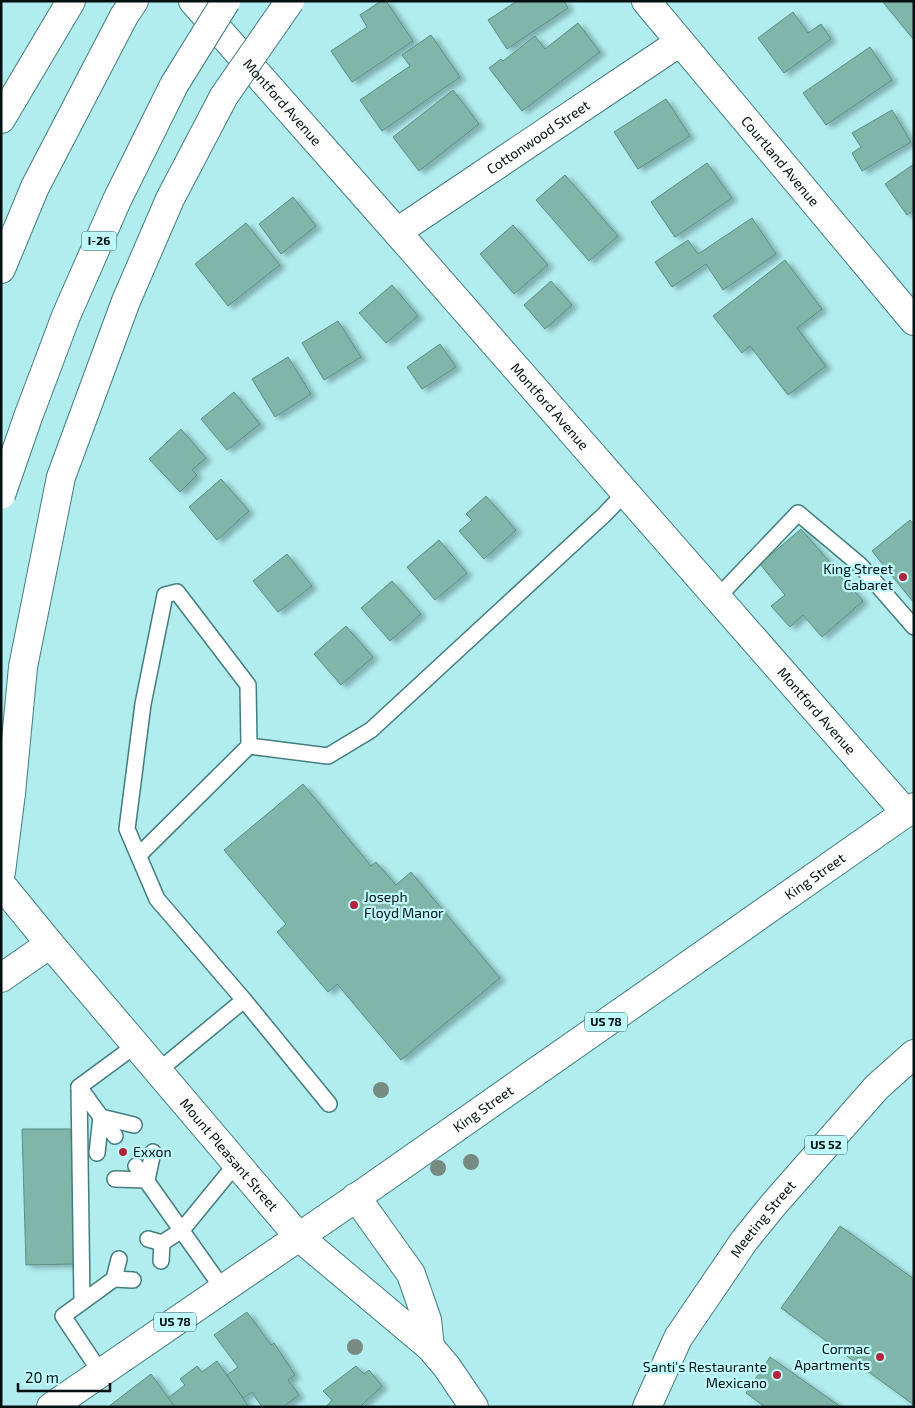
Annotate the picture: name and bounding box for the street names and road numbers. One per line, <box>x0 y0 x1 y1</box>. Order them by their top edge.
street label: Montford Avenue <box>240 55 326 149</box>
street label: Cottonwood Street <box>483 96 593 177</box>
street label: Courtland Avenue <box>738 112 823 210</box>
road number: I-26 <box>82 232 116 250</box>
street label: Montford Avenue <box>507 359 593 453</box>
street label: Montford Avenue <box>774 664 860 758</box>
street label: King Street <box>781 849 848 903</box>
road number: US 78 <box>585 1012 627 1032</box>
street label: King Street <box>449 1081 516 1135</box>
street label: Mount Pleasant Street <box>177 1094 282 1214</box>
road number: US 52 <box>805 1136 847 1154</box>
street label: Meeting Street <box>726 1177 799 1260</box>
road number: US 78 <box>154 1312 196 1331</box>

